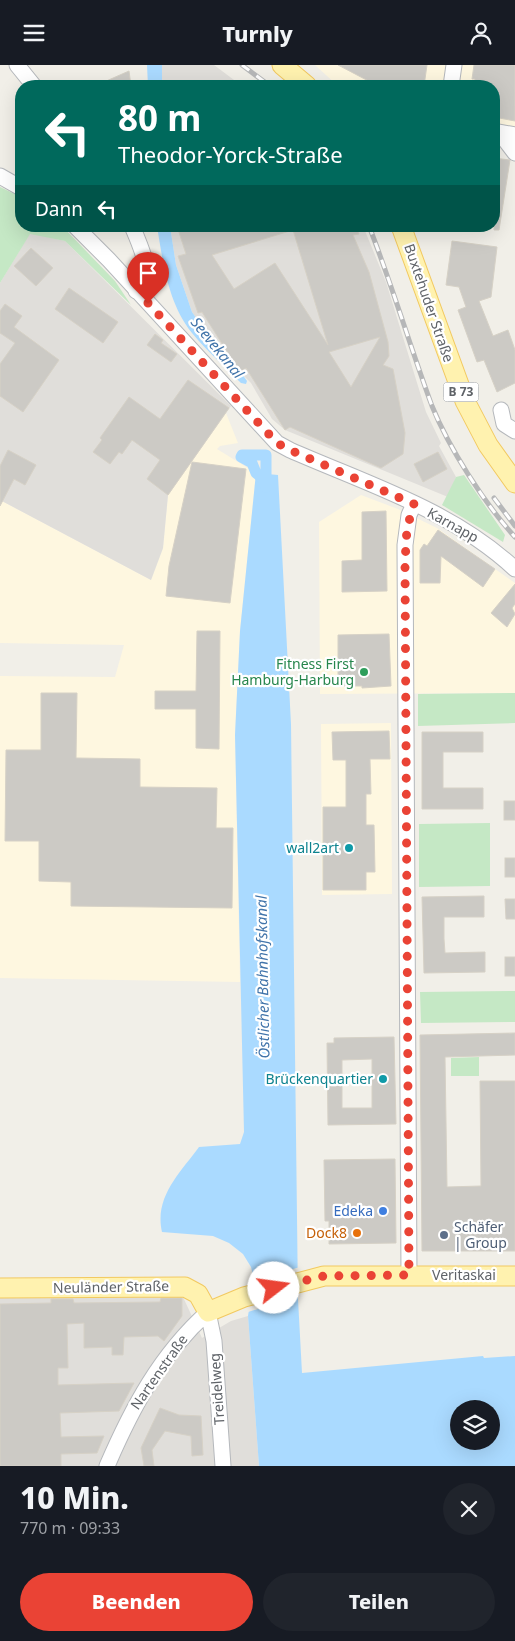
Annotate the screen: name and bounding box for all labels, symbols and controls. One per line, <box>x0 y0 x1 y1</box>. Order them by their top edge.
text: Turnly <box>222 18 293 48</box>
icon: menu <box>20 19 48 47</box>
icon: person <box>467 19 495 47</box>
text: 80 m <box>118 94 201 141</box>
icon: left <box>35 100 100 165</box>
text: Theodor-Yorck-Straße <box>118 139 343 169</box>
icon: left <box>93 195 121 223</box>
text: Dann <box>35 196 83 222</box>
street label: Buxtehuder Straße <box>400 241 459 365</box>
pin <box>127 252 169 303</box>
icon: arrive <box>134 259 162 287</box>
water label: Seevekanal <box>187 312 249 383</box>
road number: B 73 <box>444 383 478 402</box>
street label: Karnapp <box>424 503 482 546</box>
place label: Fitness First Hamburg-Harburg <box>231 654 354 689</box>
marker: Fitness First Hamburg-Harburg <box>358 666 370 678</box>
place label: wall2art <box>286 838 339 857</box>
marker: wall2art <box>343 842 355 854</box>
water label: Östlicher Bahnhofskanal <box>251 894 273 1059</box>
place label: Brückenquartier <box>265 1069 373 1088</box>
marker: Brückenquartier <box>377 1073 389 1085</box>
place label: Edeka <box>333 1201 373 1220</box>
marker: Edeka <box>377 1205 389 1217</box>
place label: Schäfer | Group <box>454 1217 507 1252</box>
place label: Dock8 <box>306 1223 347 1242</box>
marker: Dock8 <box>351 1227 363 1239</box>
marker: Schäfer | Group <box>438 1229 450 1241</box>
position arrow <box>247 1261 299 1313</box>
street label: Veritaskai <box>432 1265 496 1284</box>
street label: Neuländer Straße <box>53 1276 169 1297</box>
street label: Nartenstraße <box>126 1330 192 1413</box>
street label: Treidelweg <box>205 1353 228 1425</box>
map controls <box>450 1400 500 1450</box>
button: layers <box>450 1400 500 1450</box>
text: 10 Min. <box>20 1477 129 1518</box>
button: close <box>443 1483 495 1535</box>
text: 770 m · 09:33 <box>20 1517 120 1539</box>
button: Beenden <box>20 1573 253 1631</box>
button: Teilen <box>263 1573 495 1631</box>

